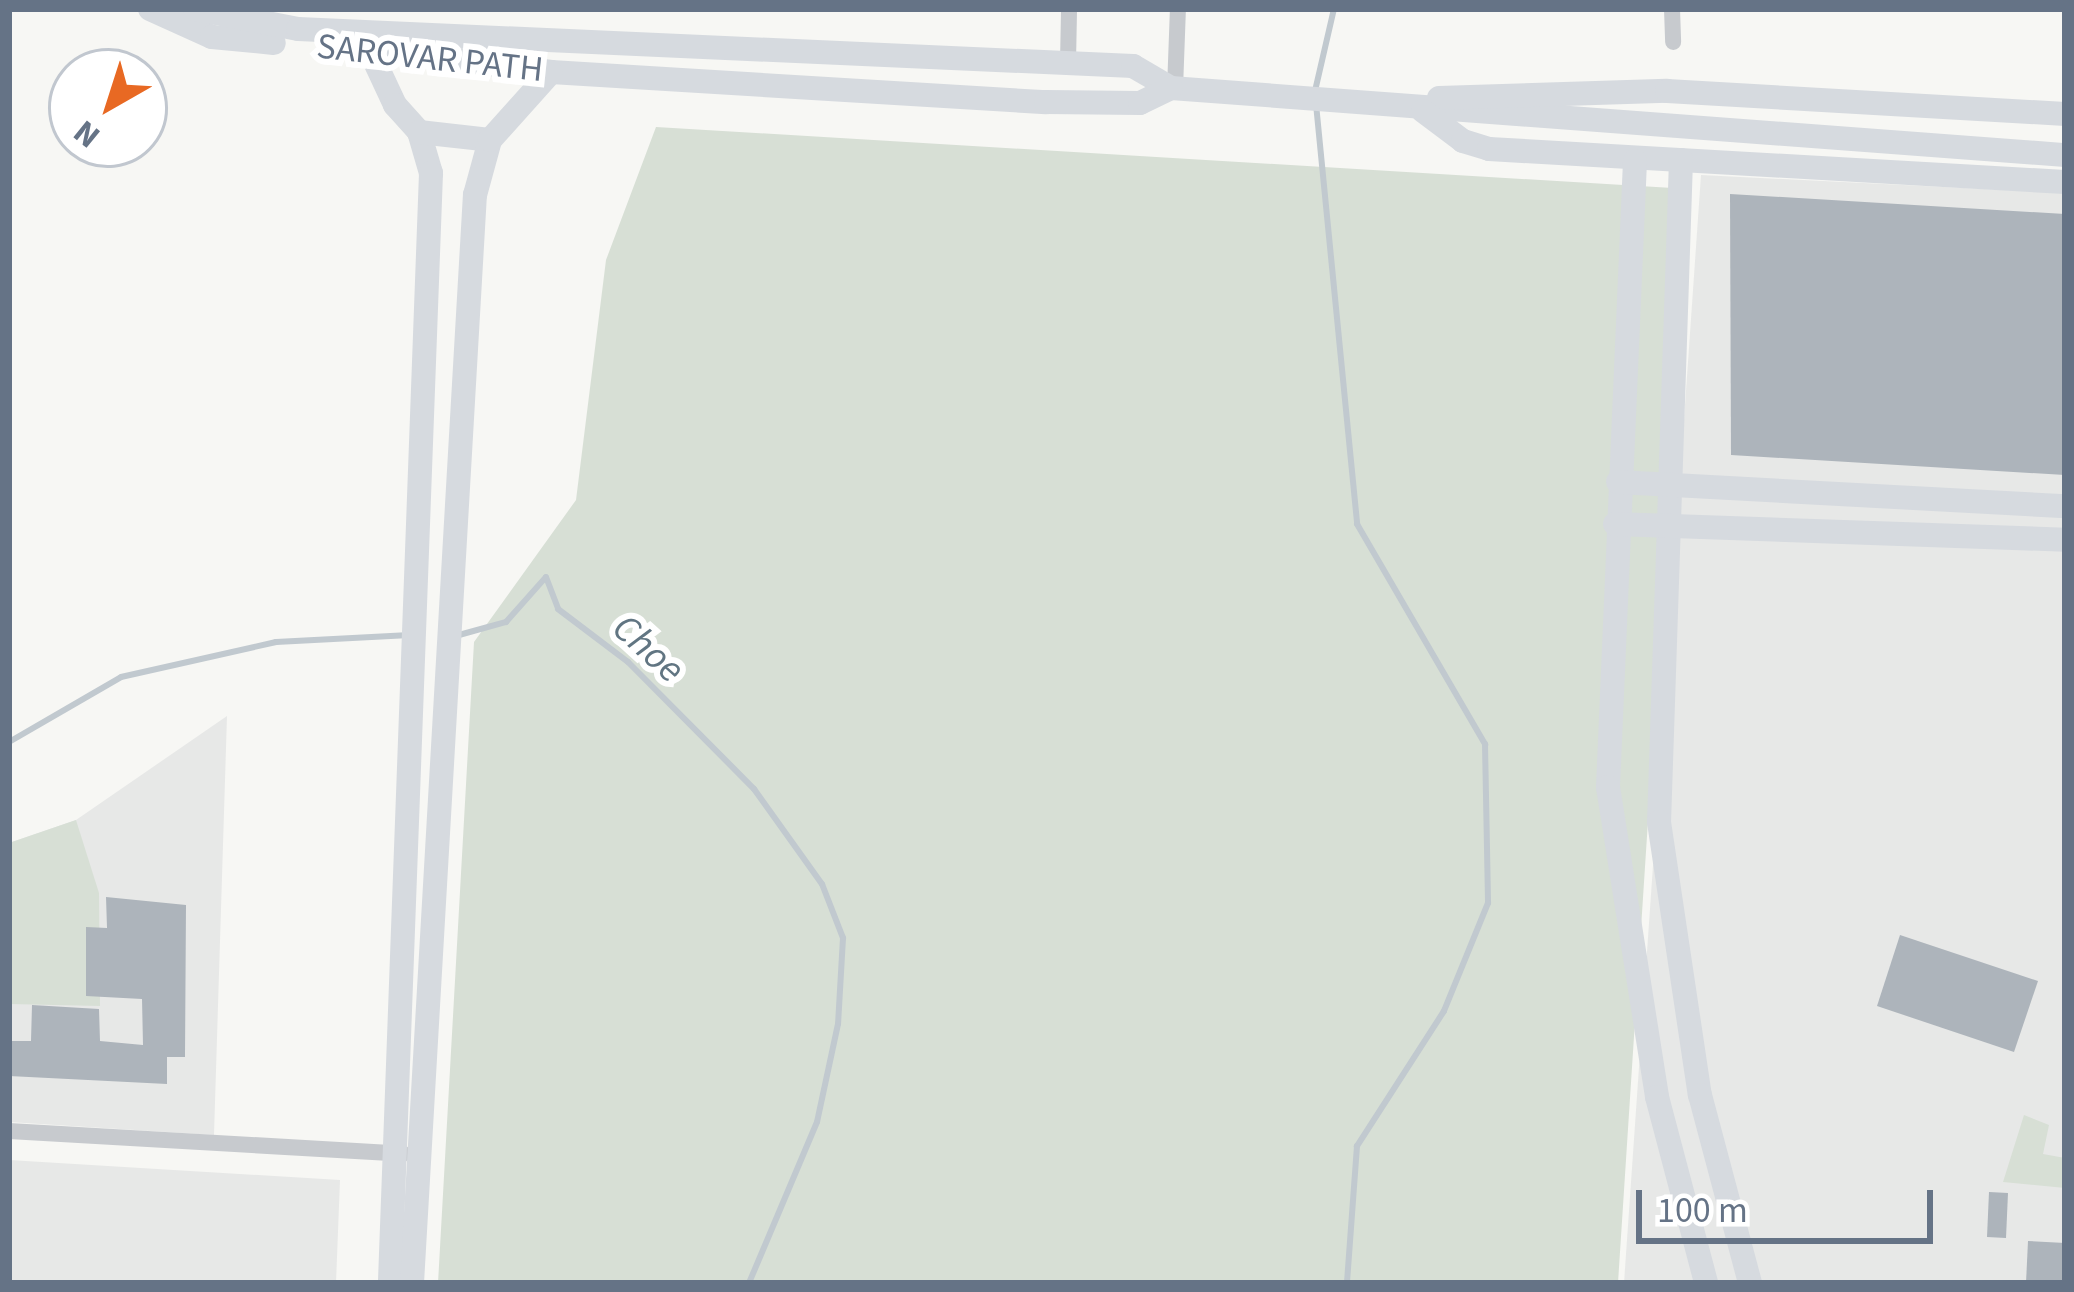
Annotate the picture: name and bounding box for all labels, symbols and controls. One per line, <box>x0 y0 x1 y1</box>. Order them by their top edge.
street label: SAROVAR PATH <box>315 25 545 91</box>
north arrow <box>48 48 168 168</box>
text: N <box>64 109 110 159</box>
water label: Choe <box>602 605 694 693</box>
scale bar <box>1642 1166 1939 1240</box>
text: 100 m <box>1657 1185 1748 1236</box>

